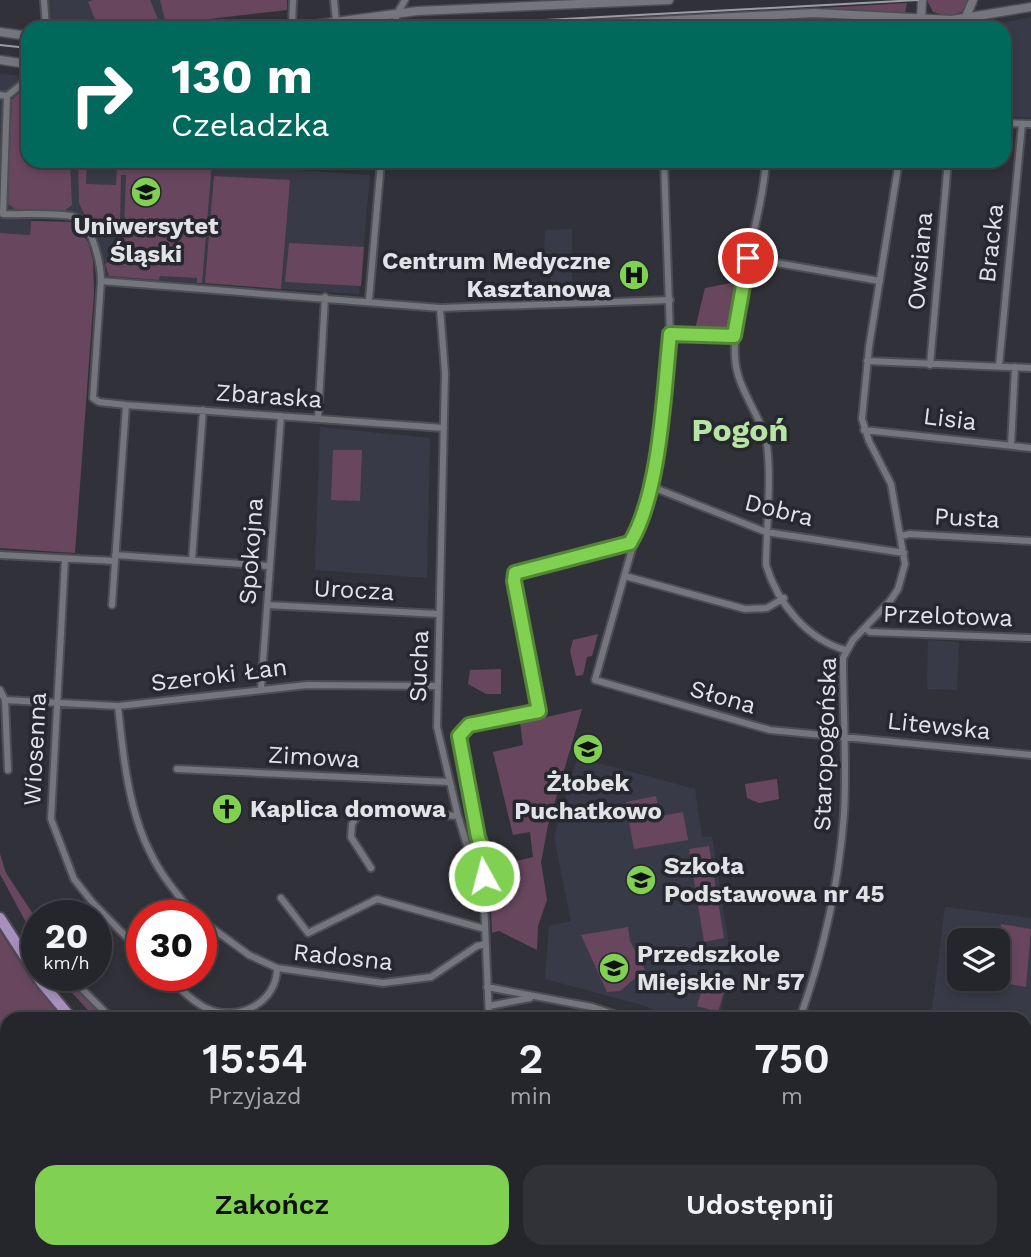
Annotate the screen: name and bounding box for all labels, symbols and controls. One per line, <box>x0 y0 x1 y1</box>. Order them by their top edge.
text: 130 m <box>171 47 313 105</box>
icon: right <box>56 49 147 140</box>
text: Czeladzka <box>171 106 329 144</box>
school or university icon: Uniwersytet Śląski <box>129 175 163 209</box>
street label: Bracka <box>973 202 1009 284</box>
street label: Owsiana <box>902 211 938 311</box>
place label: Uniwersytet Śląski <box>74 212 219 268</box>
pin <box>718 228 778 288</box>
icon: arrive <box>729 239 767 277</box>
place label: Centrum Medyczne Kasztanowa <box>382 247 611 303</box>
hospital icon: Centrum Medyczne Kasztanowa <box>617 258 651 292</box>
street label: Zbaraska <box>215 378 323 414</box>
street label: Lisia <box>922 402 978 436</box>
district label: Pogoń <box>692 411 788 449</box>
street label: Dobra <box>742 488 816 532</box>
street label: Spokojna <box>233 497 269 605</box>
street label: Pusta <box>933 502 1001 534</box>
street label: Urocza <box>313 574 395 606</box>
street label: Przelotowa <box>883 600 1013 632</box>
street label: Sucha <box>404 630 434 702</box>
street label: Szeroki Łan <box>149 653 289 697</box>
street label: Staropogońska <box>808 657 842 831</box>
street label: Słona <box>687 674 759 720</box>
street label: Wiosenna <box>18 692 52 806</box>
street label: Litewska <box>886 707 992 745</box>
school or university icon: Żłobek Puchatkowo <box>571 732 605 766</box>
street label: Zimowa <box>267 741 361 773</box>
place label: Żłobek Puchatkowo <box>514 769 662 825</box>
church icon: Kaplica domowa <box>210 792 244 826</box>
place label: Kaplica domowa <box>250 795 446 823</box>
position arrow <box>447 839 521 913</box>
place label: Szkoła Podstawowa nr 45 <box>664 852 885 908</box>
school or university icon: Szkoła Podstawowa nr 45 <box>624 863 658 897</box>
speed limit sign: 30 <box>126 900 217 991</box>
text: 20 <box>45 915 88 957</box>
map controls <box>947 928 1010 991</box>
button: layers <box>947 928 1010 991</box>
street label: Radosna <box>292 938 394 976</box>
place label: Przedszkole Miejskie Nr 57 <box>637 940 804 996</box>
school or university icon: Przedszkole Miejskie Nr 57 <box>597 951 631 985</box>
text: km/h <box>43 952 90 973</box>
text: 15:54 <box>202 1034 308 1083</box>
text: 2 <box>519 1034 543 1083</box>
text: 750 <box>754 1034 830 1083</box>
text: Przyjazd <box>208 1083 302 1110</box>
text: min <box>510 1083 552 1110</box>
text: m <box>781 1083 803 1110</box>
button: Zakończ <box>35 1165 509 1245</box>
button: Udostępnij <box>523 1165 997 1245</box>

